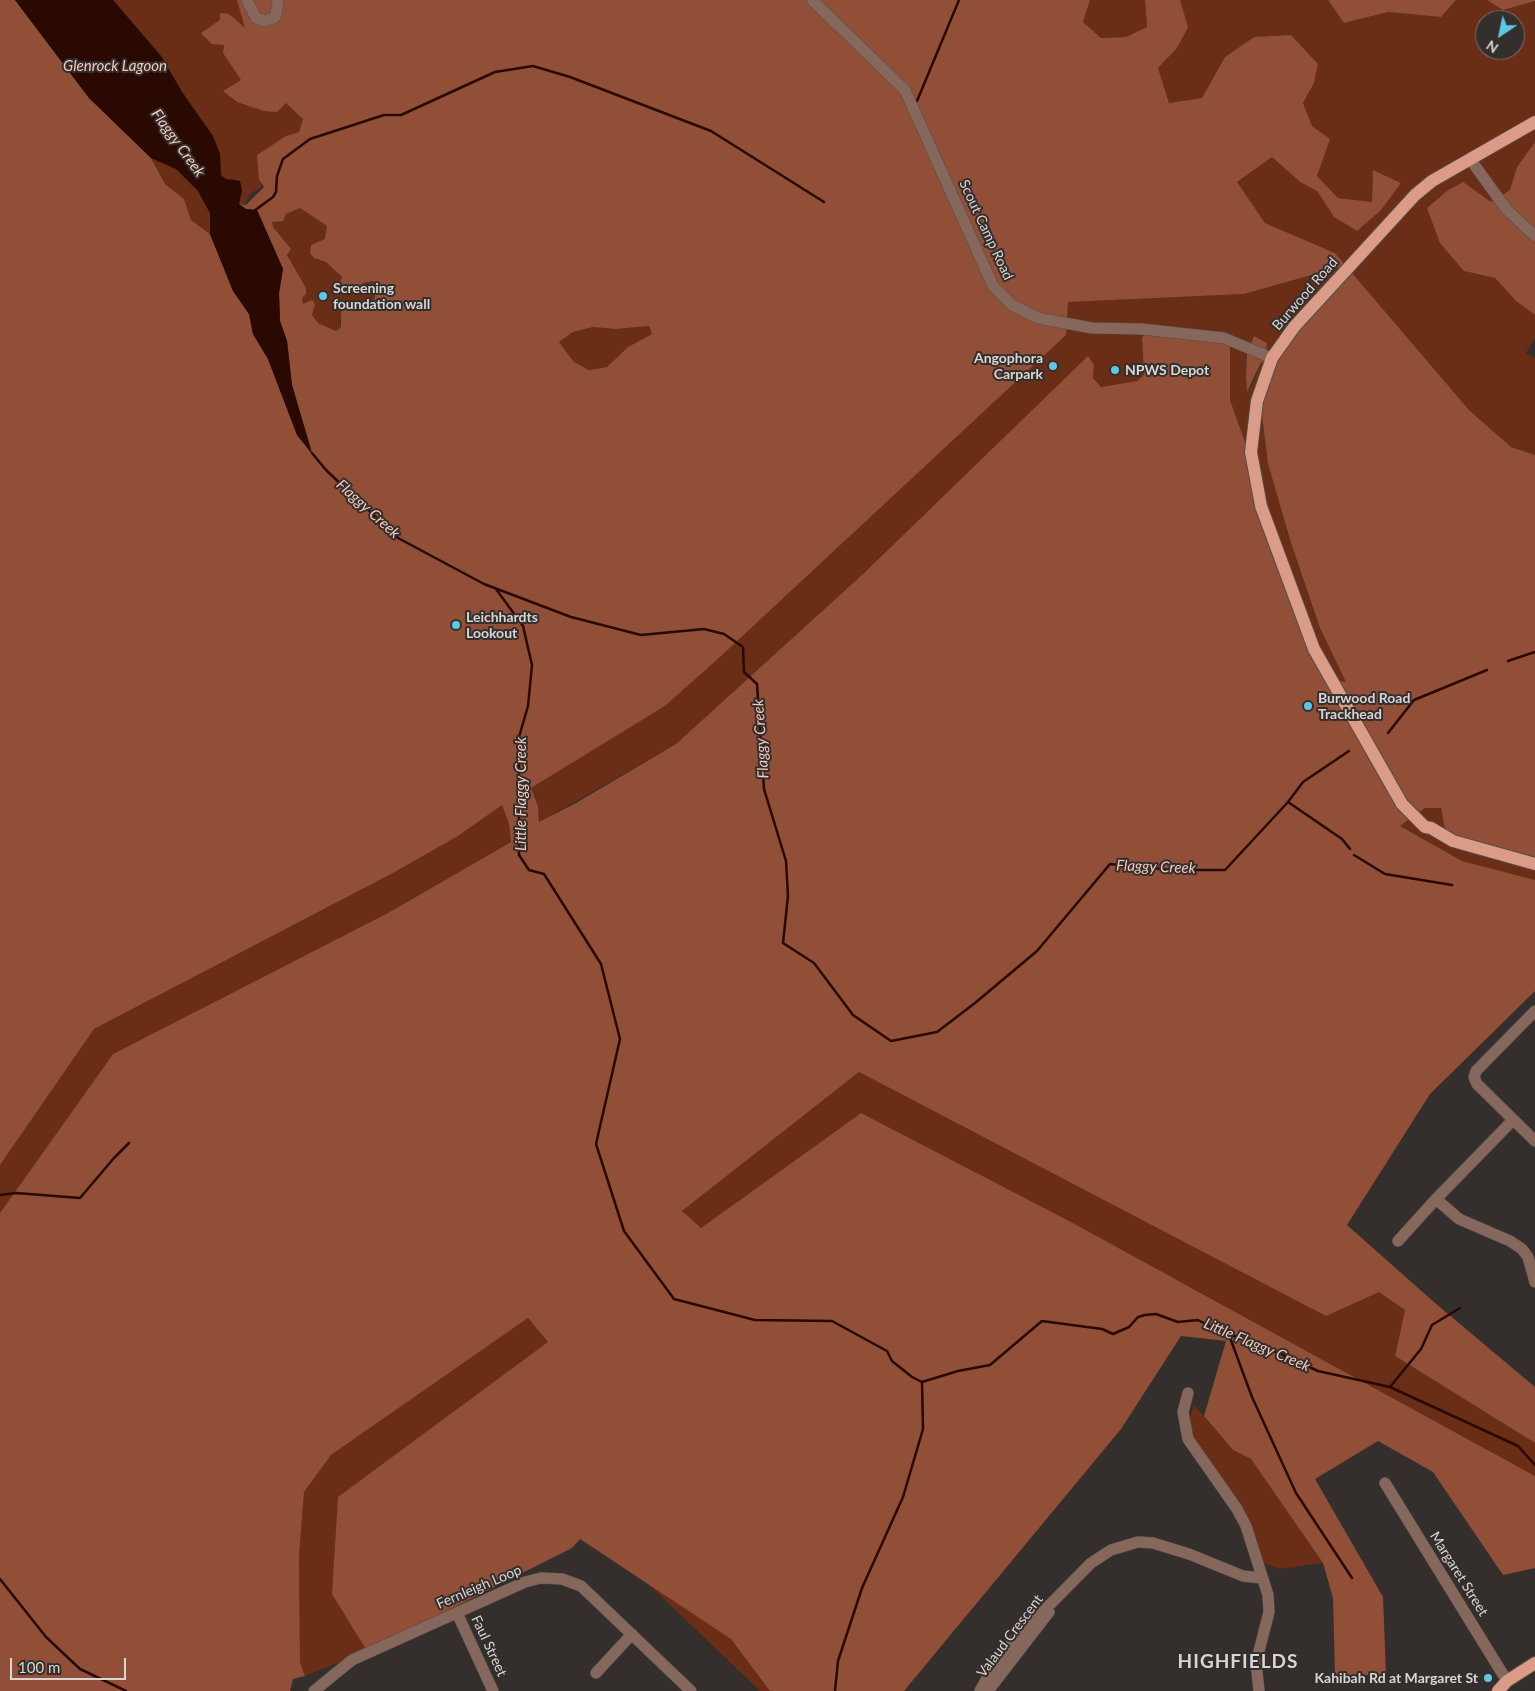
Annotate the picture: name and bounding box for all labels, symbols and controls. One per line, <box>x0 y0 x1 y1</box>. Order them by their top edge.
north arrow <box>1475 10 1525 60</box>
text: N <box>1483 37 1501 57</box>
water label: Glenrock Lagoon <box>63 57 167 75</box>
water label: Flaggy Creek <box>147 106 209 180</box>
street label: Scout Camp Road <box>955 177 1017 283</box>
street label: Burwood Road <box>1269 254 1341 334</box>
place label: Screening foundation wall <box>333 280 430 312</box>
marker: Screening foundation wall <box>317 290 329 302</box>
place label: Angophora Carpark <box>974 350 1043 382</box>
marker: Angophora Carpark <box>1047 360 1059 372</box>
place label: NPWS Depot <box>1125 362 1209 378</box>
marker: NPWS Depot <box>1109 364 1121 376</box>
water label: Flaggy Creek <box>332 476 404 542</box>
place label: Leichhardts Lookout <box>466 609 538 642</box>
marker: Leichhardts Lookout <box>450 619 462 631</box>
place label: Burwood Road Trackhead <box>1318 690 1410 722</box>
water label: Flaggy Creek <box>749 699 773 779</box>
marker: Burwood Road Trackhead <box>1302 700 1314 712</box>
water label: Little Flaggy Creek <box>512 737 530 851</box>
water label: Flaggy Creek <box>1116 857 1196 877</box>
water label: Little Flaggy Creek <box>1201 1314 1313 1376</box>
street label: Margaret Street <box>1426 1529 1492 1619</box>
street label: Fernleigh Loop <box>434 1562 524 1612</box>
street label: Valaud Crescent <box>973 1591 1047 1681</box>
street label: Faul Street <box>468 1613 510 1679</box>
scale bar <box>12 1648 129 1680</box>
district label: HIGHFIELDS <box>1176 1651 1300 1673</box>
text: 100 m <box>18 1658 60 1676</box>
place label: Kahibah Rd at Margaret St <box>1315 1670 1478 1686</box>
marker: Kahibah Rd at Margaret St <box>1482 1672 1494 1684</box>

